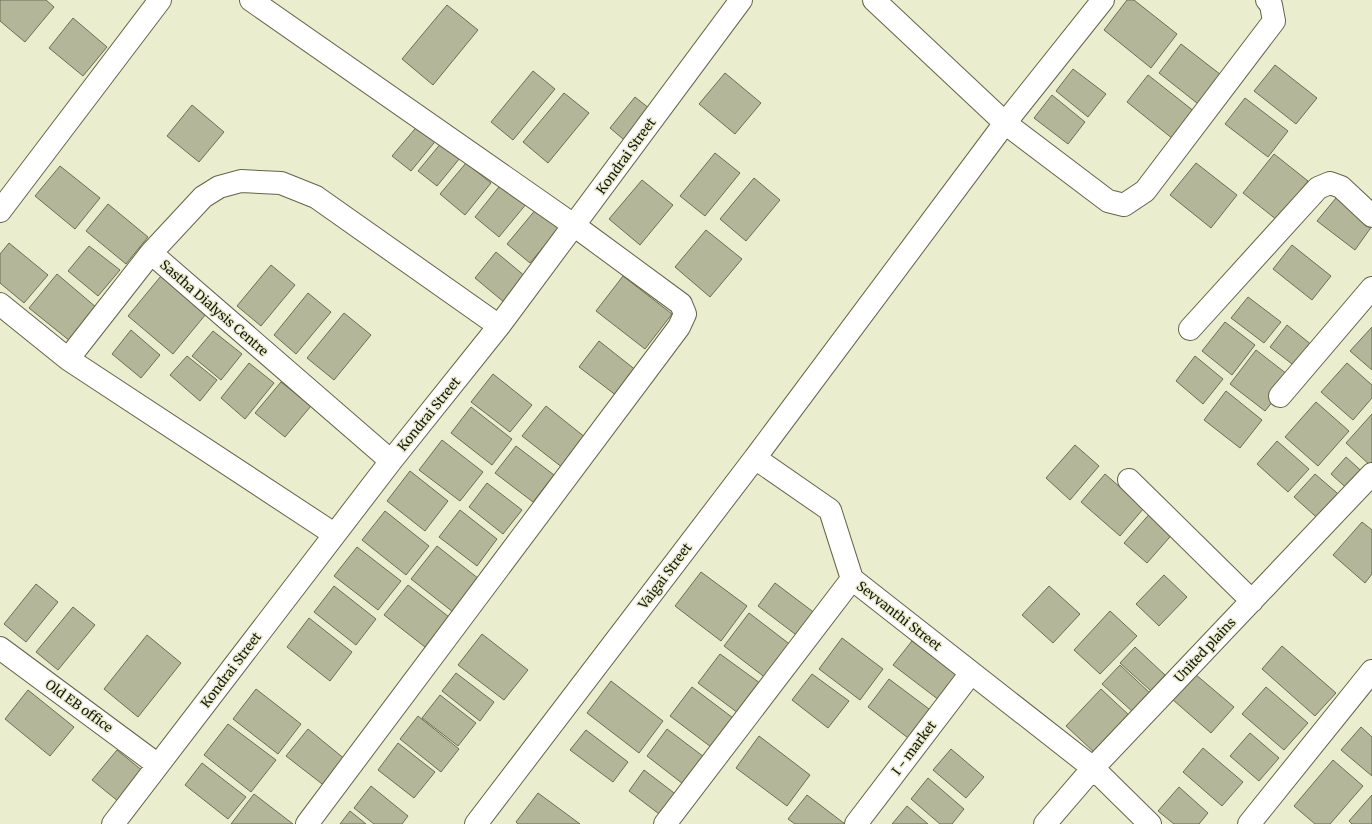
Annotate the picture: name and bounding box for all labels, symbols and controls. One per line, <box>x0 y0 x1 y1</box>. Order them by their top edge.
street label: Kondrai Street <box>593 114 659 198</box>
street label: Sastha Dialysis Centre <box>156 256 272 360</box>
street label: Kondrai Street <box>394 374 464 454</box>
street label: Vaigai Street <box>634 540 695 613</box>
street label: Sevvanthi Street <box>853 577 945 655</box>
street label: United plains <box>1171 614 1239 686</box>
street label: Kondrai Street <box>197 629 265 711</box>
street label: Old EB office <box>42 676 116 736</box>
street label: I - market <box>888 717 940 779</box>

